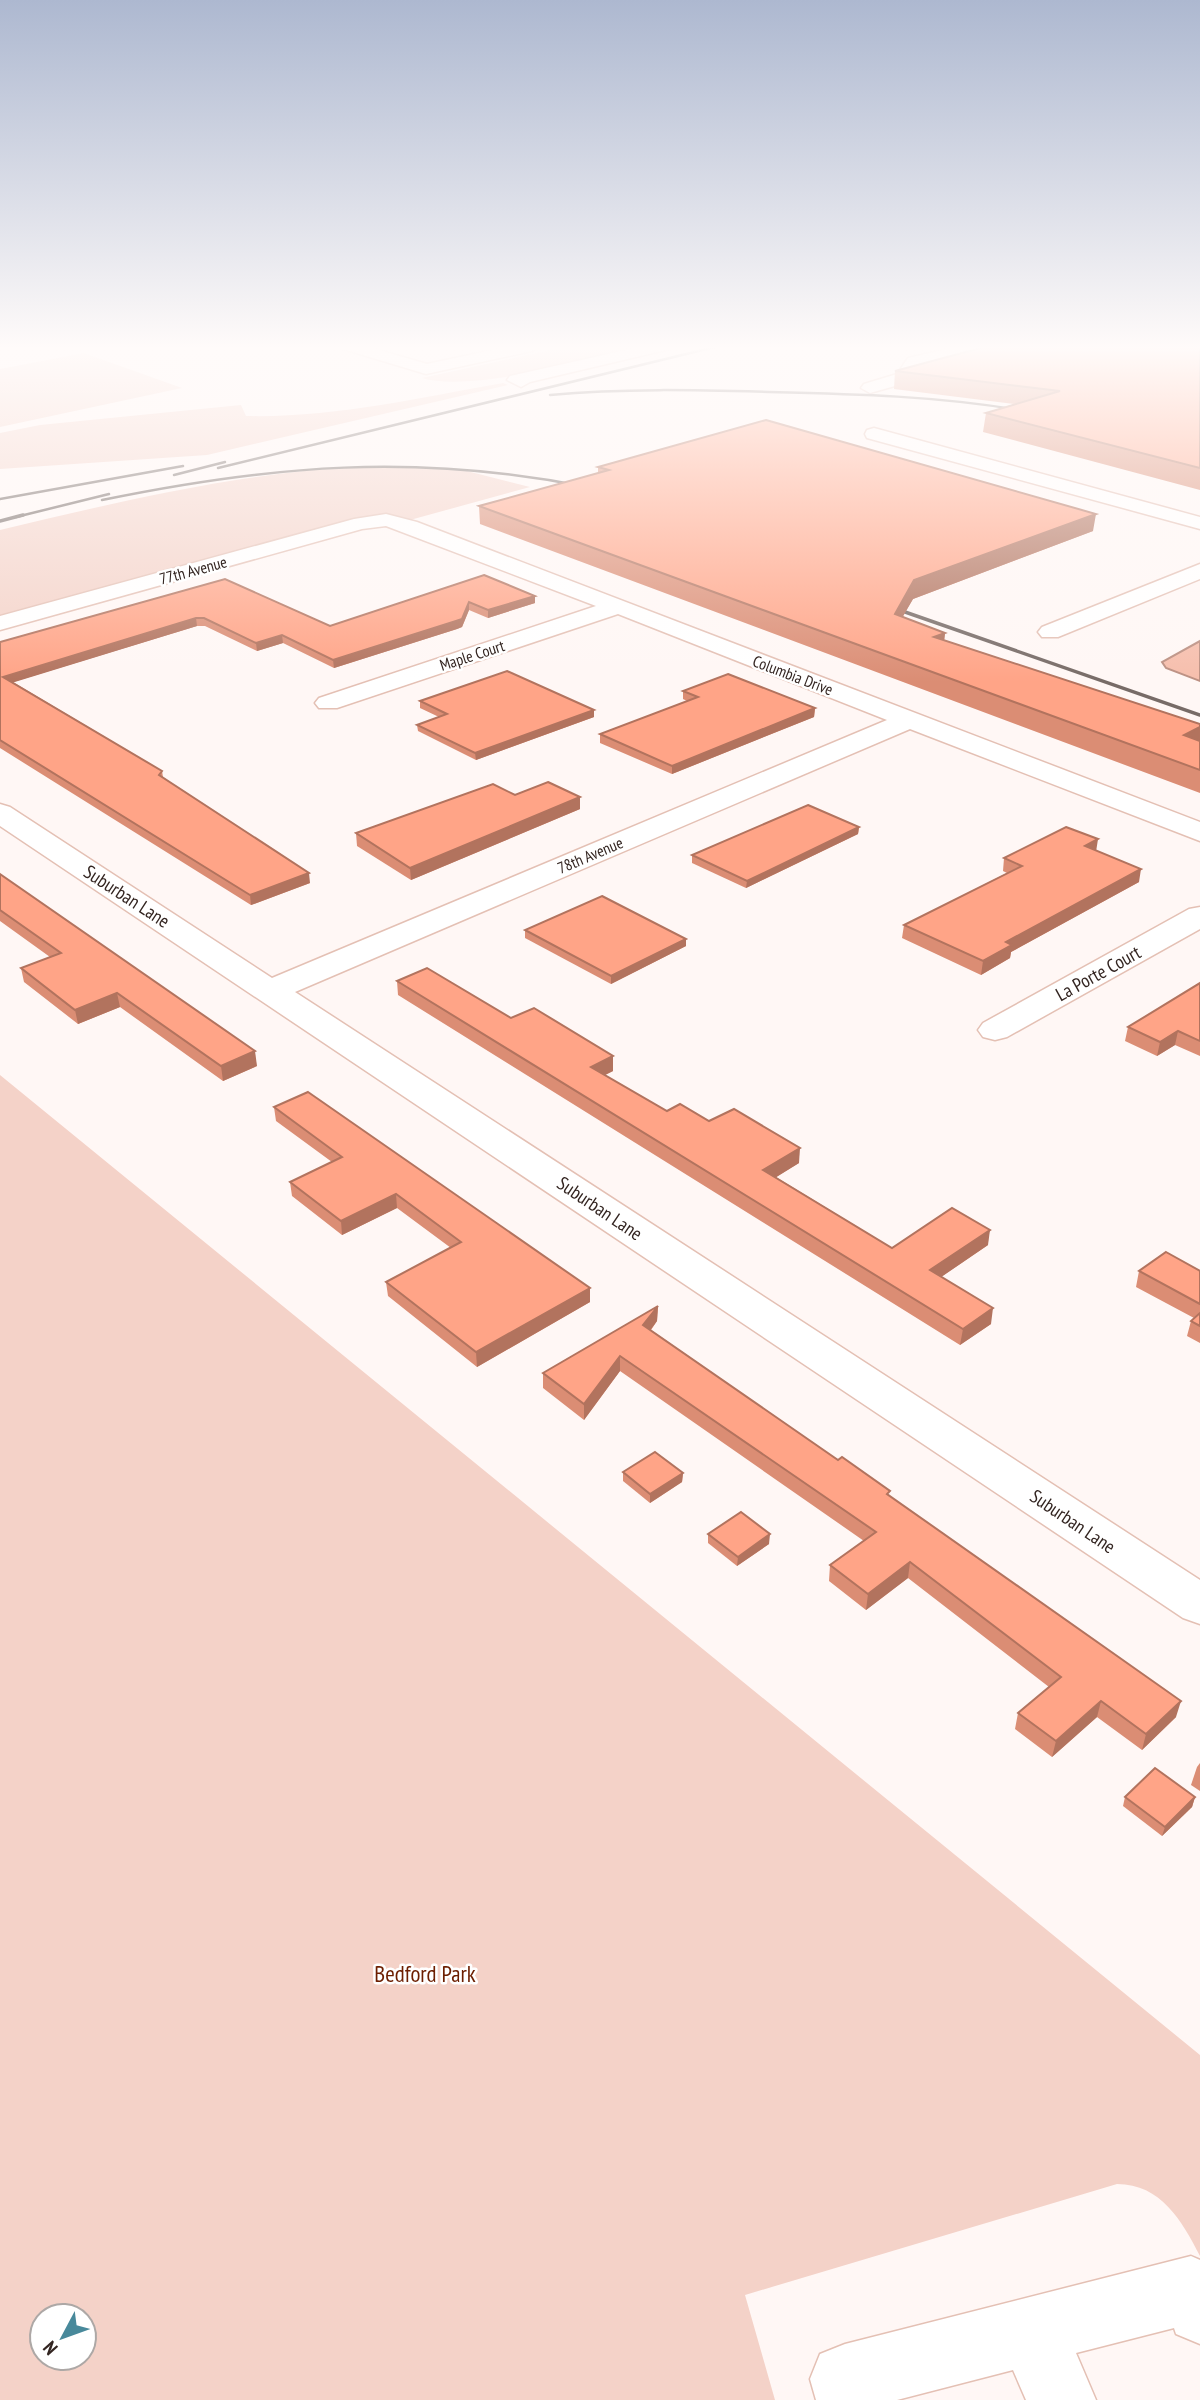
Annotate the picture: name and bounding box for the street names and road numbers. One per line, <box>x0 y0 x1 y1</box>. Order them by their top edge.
street label: 77th Avenue <box>157 551 229 589</box>
street label: Maple Court <box>437 635 508 675</box>
street label: Columbia Drive <box>750 651 836 699</box>
street label: 78th Avenue <box>554 832 626 878</box>
street label: Suburban Lane <box>79 859 175 933</box>
street label: La Porte Court <box>1051 939 1145 1006</box>
street label: Suburban Lane <box>553 1171 647 1245</box>
street label: Suburban Lane <box>1026 1484 1120 1558</box>

